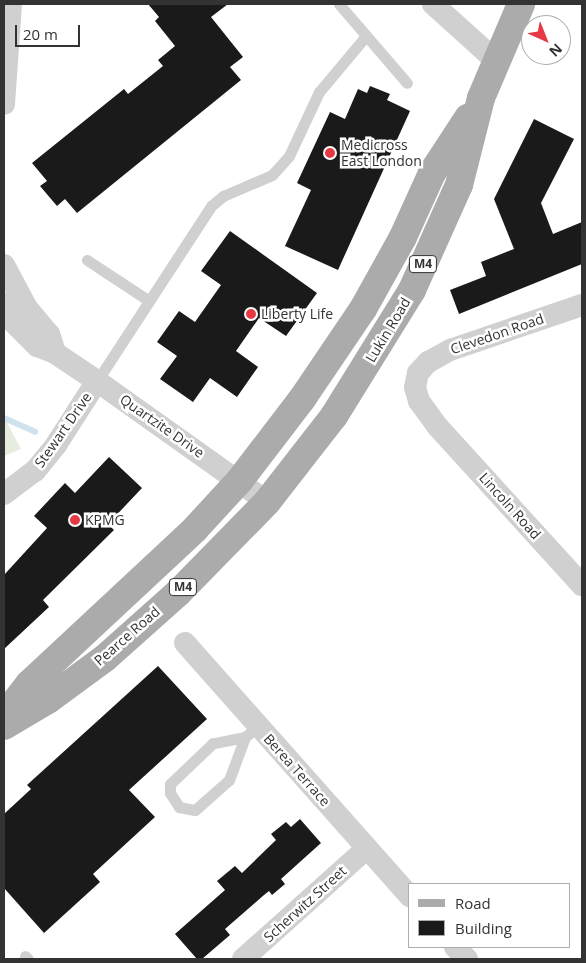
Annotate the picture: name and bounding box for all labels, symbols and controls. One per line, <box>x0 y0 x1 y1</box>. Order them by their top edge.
scale bar <box>18 15 82 47</box>
north arrow <box>521 15 571 65</box>
text: 20 m <box>23 24 58 44</box>
text: N <box>545 40 567 61</box>
place label: Medicross East London <box>341 137 422 170</box>
marker: Medicross East London <box>323 146 337 160</box>
road number: M4 <box>408 254 438 274</box>
street label: Lukin Road <box>362 295 414 365</box>
place label: Liberty Life <box>261 306 333 322</box>
marker: Liberty Life <box>245 308 257 320</box>
street label: Clevedon Road <box>448 310 546 358</box>
street label: Stewart Drive <box>31 389 95 471</box>
street label: Quartzite Drive <box>117 391 207 461</box>
street label: Lincoln Road <box>476 469 544 543</box>
place label: KPMG <box>85 512 125 528</box>
marker: KPMG <box>69 514 81 526</box>
road number: M4 <box>168 578 198 596</box>
street label: Pearce Road <box>91 603 163 669</box>
street label: Berea Terrace <box>260 730 334 810</box>
street label: Scherwitz Street <box>260 863 350 945</box>
legend <box>408 883 571 948</box>
text: Road <box>455 893 491 913</box>
text: Building <box>455 918 512 938</box>

